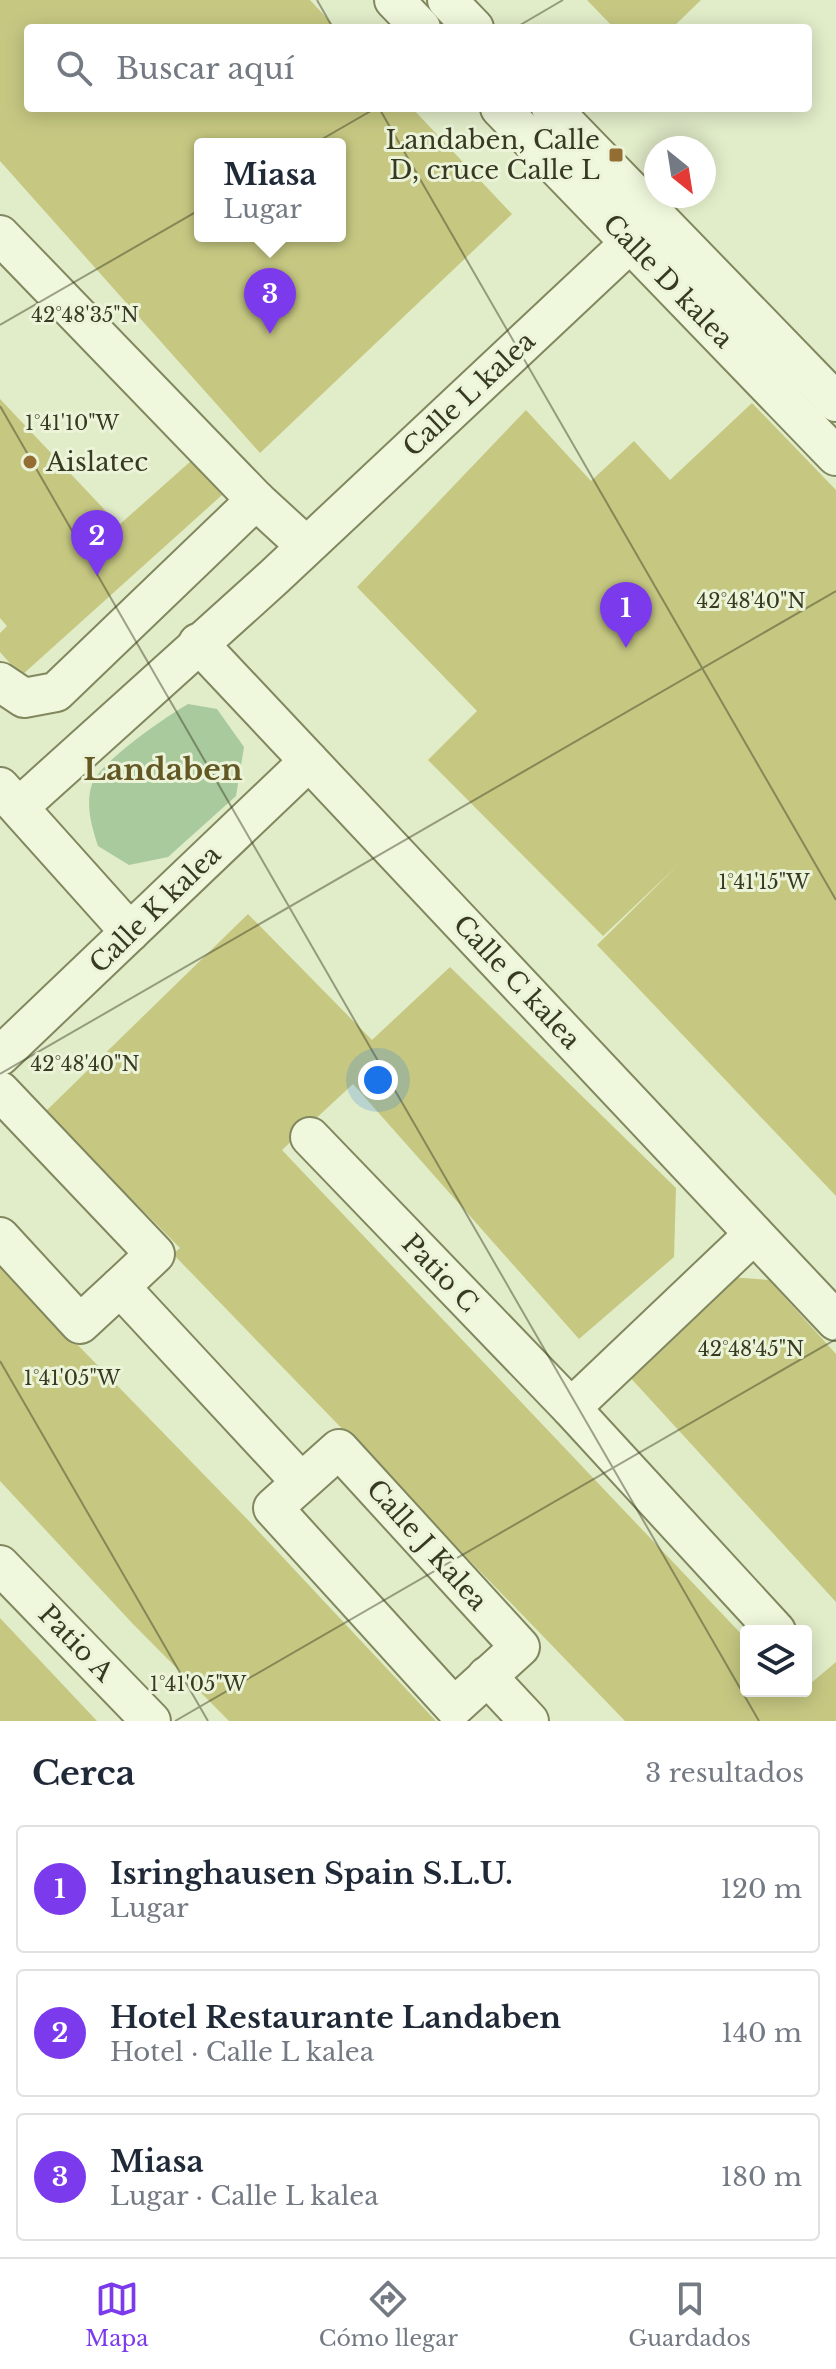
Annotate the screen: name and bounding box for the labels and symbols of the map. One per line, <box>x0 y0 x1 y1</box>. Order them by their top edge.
place label: Landaben, Calle D, cruce Calle L <box>385 124 600 186</box>
north arrow <box>644 136 716 208</box>
marker: Landaben, Calle D, cruce Calle L <box>607 146 625 164</box>
street label: Calle D kalea <box>596 208 740 355</box>
pin: 3 <box>244 268 296 334</box>
text: 42°48'35"N <box>31 303 139 327</box>
street label: Calle L kalea <box>397 325 542 463</box>
text: 1°41'10"W <box>25 411 120 435</box>
place label: Aislatec <box>45 446 148 478</box>
marker: Aislatec <box>21 453 39 471</box>
pin: 2 <box>71 510 123 576</box>
pin: 1 <box>600 582 652 648</box>
text: 42°48'40"N <box>697 589 805 613</box>
district label: Landaben <box>83 751 243 788</box>
street label: Calle K kalea <box>83 838 228 979</box>
text: 1°41'15"W <box>718 870 810 894</box>
street label: Calle C kalea <box>447 909 587 1056</box>
text: 42°48'40"N <box>31 1052 139 1076</box>
your location <box>358 1060 398 1100</box>
street label: Patio C <box>395 1227 485 1319</box>
text: 42°48'45"N <box>698 1337 804 1361</box>
text: 1°41'05"W <box>24 1366 121 1390</box>
street label: Calle J Kalea <box>360 1473 494 1617</box>
street label: Patio A <box>32 1598 121 1689</box>
text: 1°41'05"W <box>150 1672 247 1696</box>

